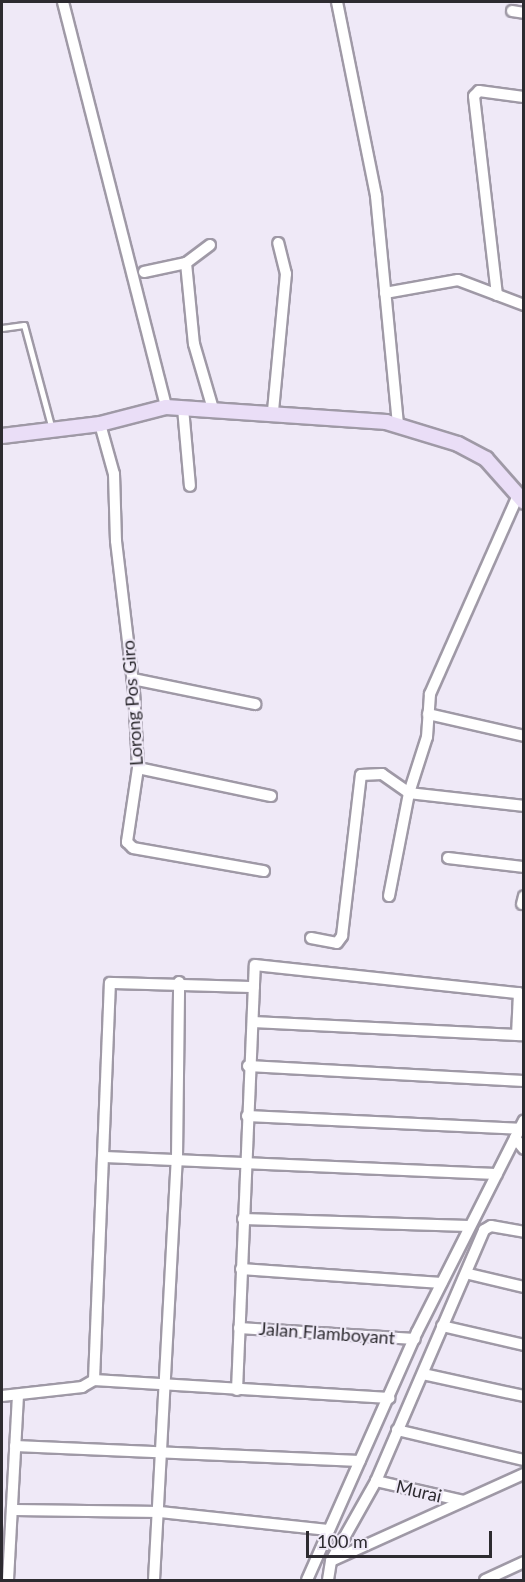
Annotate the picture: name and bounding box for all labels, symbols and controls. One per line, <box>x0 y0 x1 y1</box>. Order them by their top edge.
street label: Lorong Pos Giro <box>117 639 147 767</box>
street label: Jalan Flamboyant <box>258 1317 396 1349</box>
street label: Murai <box>394 1475 444 1507</box>
scale bar <box>309 1519 495 1557</box>
text: 100 m <box>317 1530 368 1552</box>

